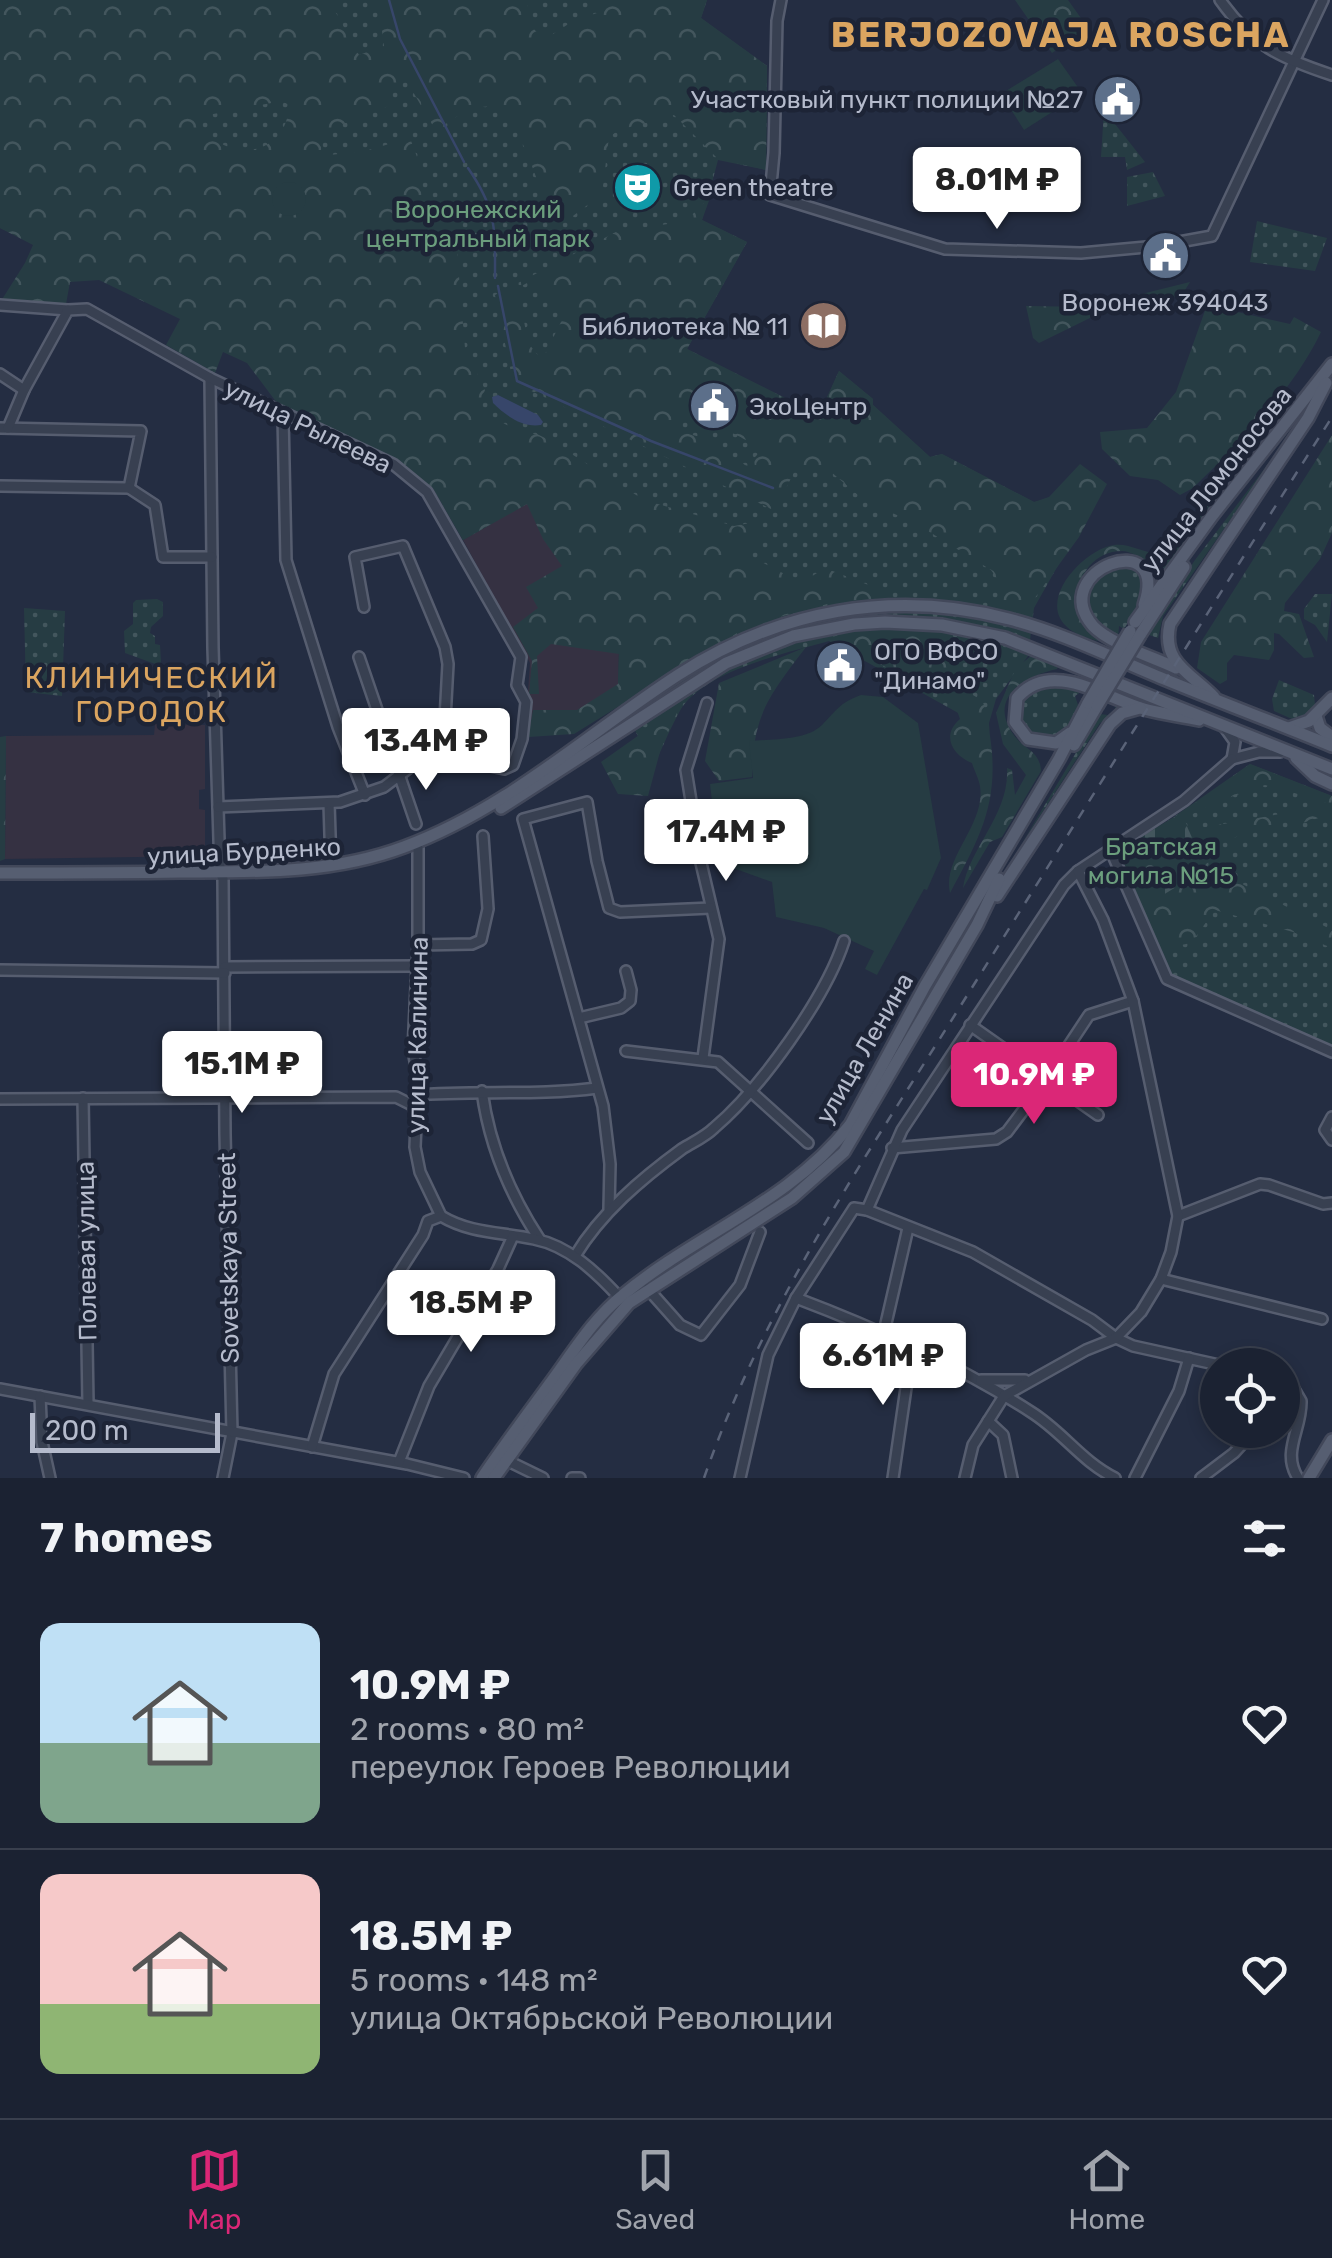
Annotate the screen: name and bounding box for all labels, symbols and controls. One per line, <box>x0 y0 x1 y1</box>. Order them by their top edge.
district label: BERJOZOVAJA ROSCHA <box>831 14 1291 56</box>
public building icon: Участковый пункт полиции №27 <box>1092 73 1144 125</box>
place label: Участковый пункт полиции №27 <box>691 85 1083 114</box>
pin: 8.01M ₽ <box>905 147 1089 232</box>
text: 8.01M ₽ <box>935 160 1059 198</box>
theatre icon: Green theatre <box>612 161 664 213</box>
place label: Green theatre <box>673 173 834 202</box>
park label: Воронежский центральный парк <box>366 195 590 253</box>
public building icon: Воронеж 394043 <box>1139 230 1191 282</box>
place label: Воронеж 394043 <box>1061 288 1269 317</box>
library icon: Библиотека № 11 <box>797 300 849 352</box>
place label: Библиотека № 11 <box>582 312 788 341</box>
street label: улица Рылеева <box>220 374 396 479</box>
public building icon: ЭкоЦентр <box>688 380 740 432</box>
street label: улица Ломоносова <box>1135 381 1298 578</box>
place label: ЭкоЦентр <box>749 392 867 421</box>
place label: ОГО ВФСО "Динамо" <box>874 637 998 695</box>
public building icon: ОГО ВФСО "Динамо" <box>813 639 865 691</box>
district label: КЛИНИЧЕСКИЙ ГОРОДОК <box>24 660 280 730</box>
pin: 13.4M ₽ <box>334 708 518 793</box>
text: 13.4M ₽ <box>364 721 488 759</box>
pin: 17.4M ₽ <box>634 799 818 884</box>
text: 17.4M ₽ <box>666 812 786 850</box>
street label: улица Бурденко <box>146 832 342 871</box>
park label: Братская могила №15 <box>1088 832 1234 890</box>
street label: улица Калинина <box>401 936 434 1134</box>
street label: улица Ленина <box>810 968 919 1129</box>
pin: 15.1M ₽ <box>150 1031 334 1116</box>
pin: 10.9M ₽ <box>942 1042 1126 1127</box>
text: 15.1M ₽ <box>184 1044 300 1082</box>
text: 10.9M ₽ <box>973 1055 1095 1093</box>
street label: Sovetskaya Street <box>212 1152 245 1364</box>
street label: Полевая улица <box>70 1161 103 1341</box>
pin: 18.5M ₽ <box>379 1270 563 1355</box>
text: 18.5M ₽ <box>409 1283 533 1321</box>
pin: 6.61M ₽ <box>791 1323 975 1408</box>
text: 6.61M ₽ <box>822 1336 944 1374</box>
map controls <box>1200 1348 1300 1448</box>
button: locate <box>1200 1348 1300 1448</box>
scale bar <box>30 1408 220 1452</box>
text: 200 m <box>45 1414 129 1447</box>
icon: filters <box>1237 1511 1292 1566</box>
text: 7 homes <box>40 1513 213 1563</box>
text: 10.9M ₽ <box>350 1660 510 1710</box>
icon: home <box>120 1663 240 1783</box>
icon: heart <box>1237 1696 1292 1751</box>
text: 2 rooms · 80 m² <box>350 1710 584 1748</box>
text: переулок Героев Революции <box>350 1748 791 1786</box>
text: 18.5M ₽ <box>350 1911 512 1961</box>
icon: home <box>120 1914 240 2034</box>
icon: heart <box>1237 1947 1292 2002</box>
text: 5 rooms · 148 m² <box>350 1961 598 1999</box>
text: улица Октябрьской Революции <box>350 1999 833 2037</box>
tab: Map <box>187 2143 242 2236</box>
tab: Saved <box>615 2143 695 2236</box>
tab: Home <box>1069 2143 1145 2236</box>

